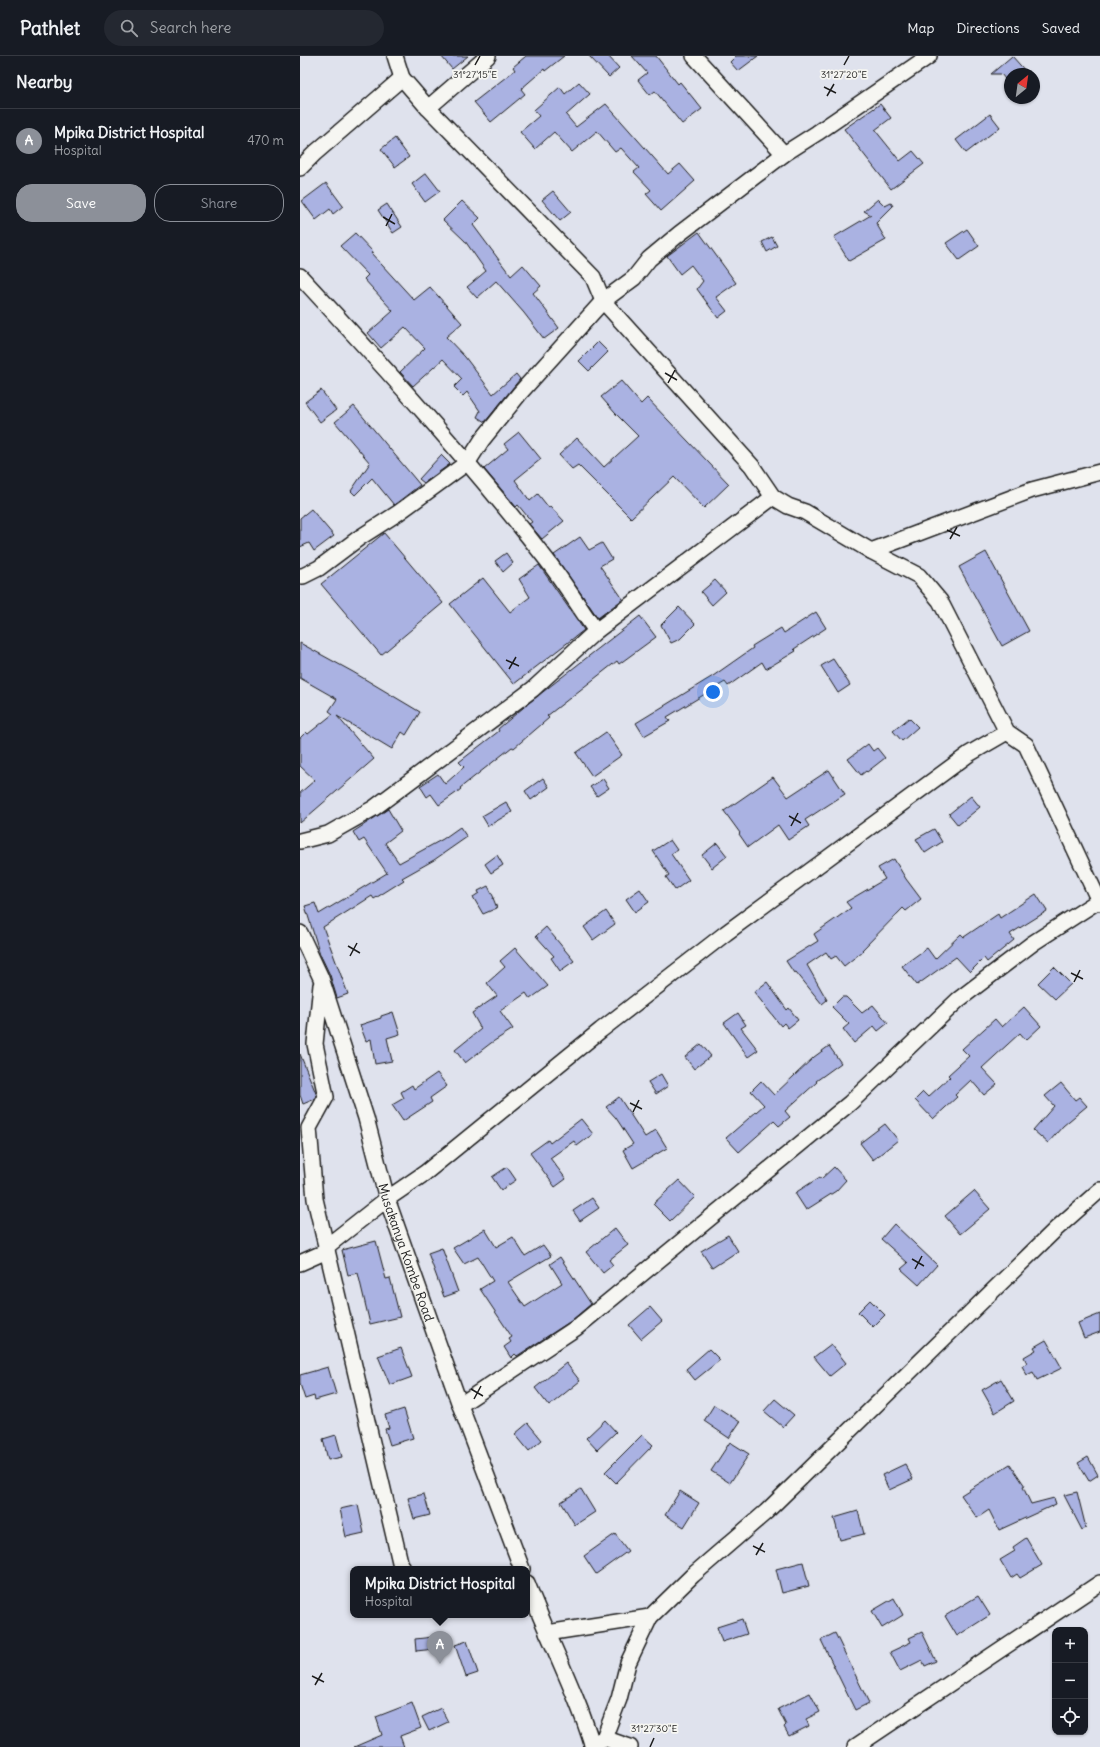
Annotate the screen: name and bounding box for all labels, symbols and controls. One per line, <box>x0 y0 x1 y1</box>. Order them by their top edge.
search box <box>104 10 384 46</box>
text: Pathlet <box>20 16 80 40</box>
icon: search <box>118 17 140 39</box>
text: Search here <box>150 18 231 37</box>
text: Map <box>907 19 934 37</box>
text: Directions <box>956 19 1020 37</box>
text: Saved <box>1042 19 1080 37</box>
text: 31°27'15"E <box>453 68 497 81</box>
text: 31°27'20"E <box>821 68 867 81</box>
north arrow <box>1004 68 1040 104</box>
text: Nearby <box>16 71 72 93</box>
text: Mpika District Hospital <box>54 123 204 142</box>
text: A <box>25 132 33 149</box>
text: 470 m <box>247 132 284 149</box>
text: Hospital <box>54 142 102 159</box>
button: Save <box>16 184 146 222</box>
button: Share <box>154 184 284 222</box>
your location <box>703 682 723 702</box>
street label: Musakanya Kombe Road <box>374 1181 438 1324</box>
popup <box>350 1566 530 1618</box>
text: Mpika District Hospital <box>365 1574 515 1593</box>
text: Hospital <box>365 1593 412 1610</box>
map controls <box>1052 1627 1088 1735</box>
button: + <box>1052 1627 1088 1663</box>
pin: A <box>427 1631 453 1664</box>
button: − <box>1052 1663 1088 1699</box>
button: locate <box>1052 1699 1088 1735</box>
text: 31°27'30"E <box>631 1722 677 1735</box>

